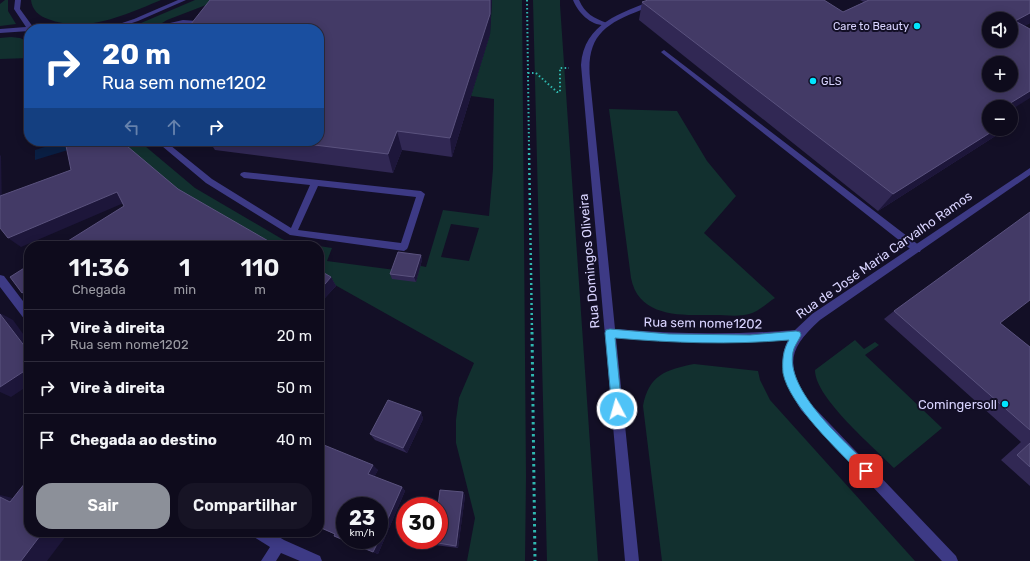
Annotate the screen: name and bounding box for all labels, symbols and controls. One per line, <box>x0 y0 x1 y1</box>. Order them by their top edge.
map controls <box>982 12 1018 136</box>
button: sound <box>982 12 1018 48</box>
place label: Care to Beauty <box>833 20 909 33</box>
marker: Care to Beauty <box>912 21 922 31</box>
text: 20 m <box>102 38 171 71</box>
icon: right <box>36 40 88 92</box>
button: + <box>982 56 1018 92</box>
text: Rua sem nome1202 <box>102 72 266 94</box>
place label: GLS <box>821 75 842 88</box>
marker: GLS <box>808 76 818 86</box>
button: − <box>982 100 1018 136</box>
icon: left <box>121 116 143 138</box>
icon: ahead <box>163 116 185 138</box>
icon: right <box>205 116 227 138</box>
street label: Rua de José Maria Carvalho Ramos <box>793 188 975 322</box>
street label: Rua Domingos Oliveira <box>576 193 603 329</box>
text: 11:36 <box>68 254 129 282</box>
text: 1 <box>179 254 191 282</box>
text: 110 <box>241 254 280 282</box>
text: Chegada <box>72 282 126 297</box>
text: min <box>173 282 196 297</box>
text: m <box>254 282 266 297</box>
street label: Rua sem nome1202 <box>644 314 762 332</box>
text: Vire à direita <box>70 319 165 337</box>
icon: right <box>36 325 58 347</box>
text: 20 m <box>277 327 312 345</box>
text: Rua sem nome1202 <box>70 337 189 352</box>
icon: right <box>36 377 58 399</box>
text: Vire à direita <box>70 379 165 397</box>
text: 50 m <box>277 379 312 397</box>
position arrow <box>596 388 638 430</box>
place label: Comingersoll <box>918 397 997 413</box>
marker: Comingersoll <box>1000 399 1010 409</box>
icon: arrive <box>36 429 58 451</box>
text: Chegada ao destino <box>70 431 217 449</box>
text: 40 m <box>276 431 312 449</box>
pin <box>849 454 883 488</box>
icon: arrive <box>855 460 877 482</box>
button: Sair <box>36 483 170 529</box>
button: Compartilhar <box>178 483 312 529</box>
speed limit sign: 30 <box>396 497 448 549</box>
text: 23 <box>349 506 375 530</box>
text: km/h <box>350 527 374 539</box>

